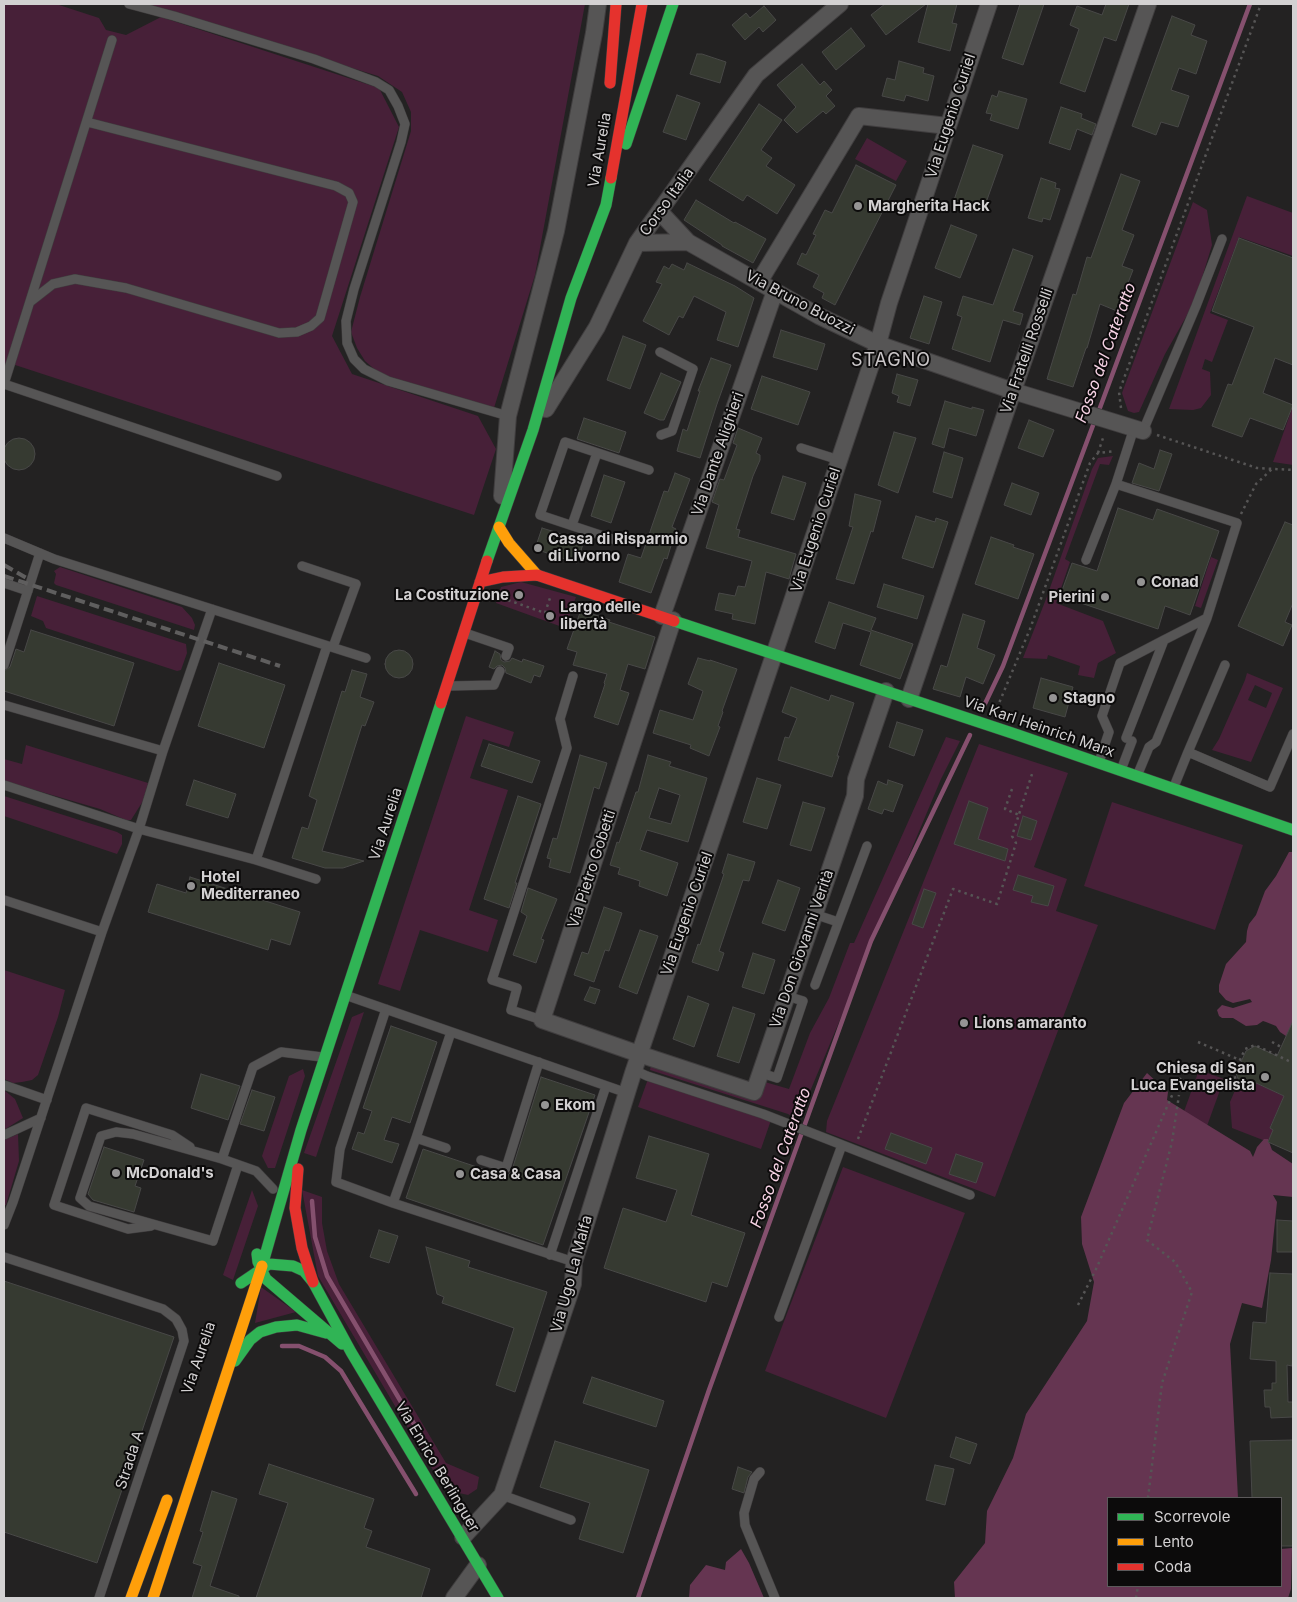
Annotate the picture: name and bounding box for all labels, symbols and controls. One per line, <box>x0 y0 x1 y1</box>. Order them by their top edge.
street label: Via Eugenio Curiel <box>922 51 980 181</box>
street label: Via Aurelia <box>585 111 615 189</box>
street label: Corso Italia <box>636 164 698 240</box>
place label: Margherita Hack <box>868 197 990 215</box>
marker: Margherita Hack <box>852 200 864 212</box>
street label: Via Bruno Buozzi <box>742 267 858 339</box>
water label: Fosso del Cateratto <box>1072 280 1140 426</box>
street label: Via Fratelli Rosselli <box>997 286 1057 416</box>
district label: STAGNO <box>850 350 932 372</box>
street label: Via Dante Alighieri <box>688 390 748 518</box>
street label: Via Eugenio Curiel <box>787 465 845 595</box>
place label: Cassa di Risparmio di Livorno <box>548 530 688 565</box>
marker: Cassa di Risparmio di Livorno <box>532 542 544 554</box>
place label: Conad <box>1151 573 1199 591</box>
marker: Conad <box>1135 576 1147 588</box>
place label: La Costituzione <box>395 586 509 604</box>
place label: Pierini <box>1049 588 1095 606</box>
marker: La Costituzione <box>513 589 525 601</box>
marker: Pierini <box>1099 591 1111 603</box>
place label: Largo delle libertà <box>560 598 641 633</box>
marker: Largo delle libertà <box>544 610 556 622</box>
place label: Stagno <box>1063 689 1115 707</box>
marker: Stagno <box>1047 692 1059 704</box>
street label: Via Karl Heinrich Marx <box>961 693 1117 761</box>
street label: Via Aurelia <box>366 785 406 863</box>
street label: Via Pietro Gobetti <box>564 808 620 930</box>
street label: Via Eugenio Curiel <box>657 850 717 978</box>
street label: Via Don Giovanni Verità <box>766 867 838 1031</box>
place label: Hotel Mediterraneo <box>201 868 300 903</box>
marker: Hotel Mediterraneo <box>185 880 197 892</box>
place label: Lions amaranto <box>974 1014 1087 1032</box>
marker: Lions amaranto <box>958 1017 970 1029</box>
place label: Chiesa di San Luca Evangelista <box>1131 1059 1255 1094</box>
marker: Chiesa di San Luca Evangelista <box>1259 1071 1271 1083</box>
water label: Fosso del Cateratto <box>747 1085 815 1231</box>
place label: Ekom <box>555 1096 595 1114</box>
marker: Ekom <box>539 1099 551 1111</box>
place label: McDonald's <box>126 1164 214 1182</box>
place label: Casa & Casa <box>470 1165 561 1183</box>
marker: McDonald's <box>110 1167 122 1179</box>
marker: Casa & Casa <box>454 1168 466 1180</box>
street label: Via Ugo La Malfa <box>548 1213 596 1335</box>
street label: Via Aurelia <box>178 1319 220 1397</box>
street label: Via Enrico Berlinguer <box>391 1399 483 1535</box>
street label: Strada A <box>112 1428 148 1492</box>
legend <box>1107 1497 1282 1587</box>
text: Scorrevole <box>1154 1507 1230 1526</box>
text: Lento <box>1154 1532 1194 1551</box>
text: Coda <box>1154 1557 1192 1576</box>

